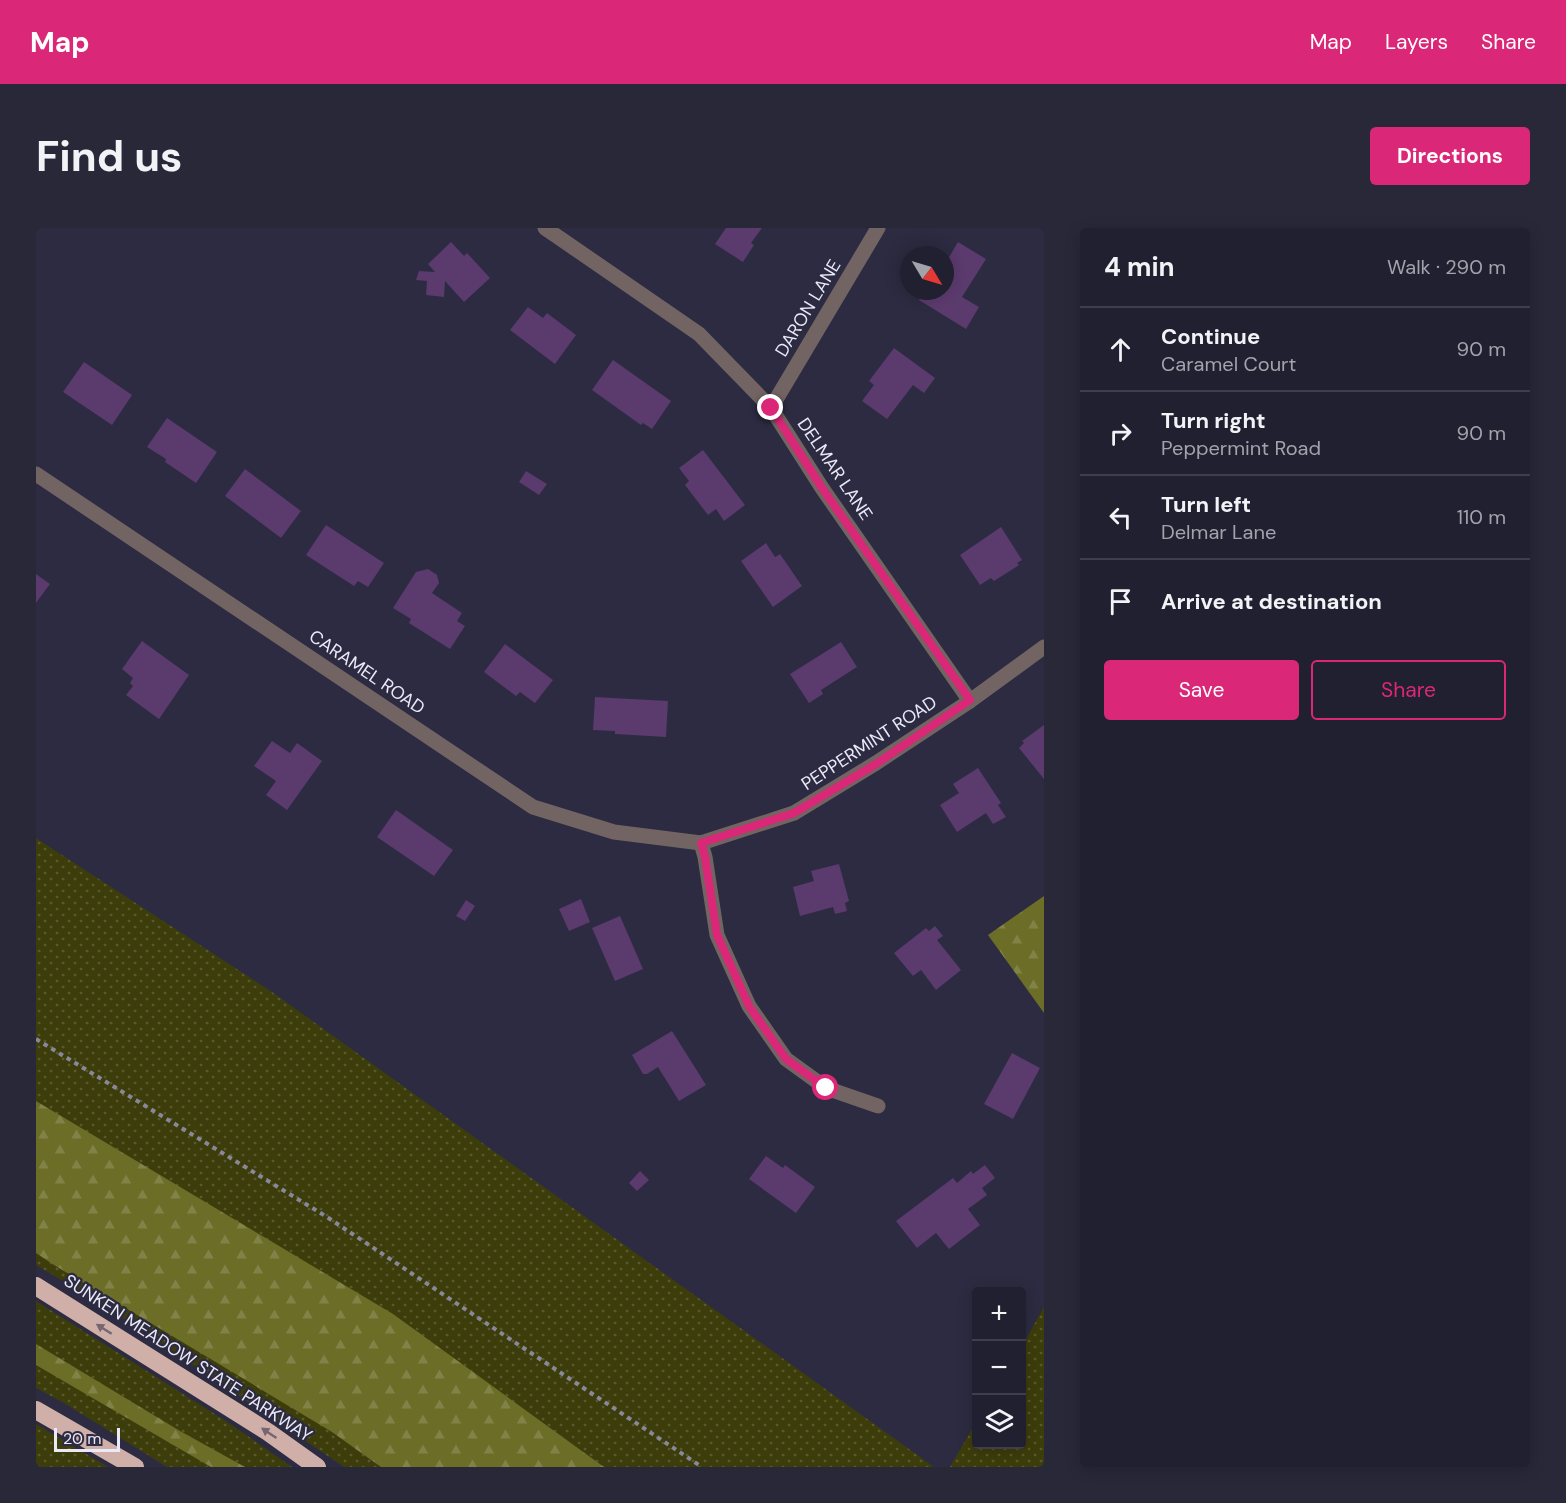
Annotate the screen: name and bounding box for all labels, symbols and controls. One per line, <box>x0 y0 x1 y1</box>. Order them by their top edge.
text: Map <box>30 24 90 61</box>
text: Map <box>1310 28 1352 56</box>
text: Layers <box>1385 28 1448 56</box>
text: Share <box>1481 28 1536 56</box>
button: Directions <box>1370 127 1530 185</box>
text: Find us <box>36 129 182 184</box>
north arrow <box>900 246 954 300</box>
text: 4 min <box>1104 250 1175 284</box>
text: Walk · 290 m <box>1387 254 1506 280</box>
street label: DARON LANE <box>770 255 846 361</box>
text: Continue <box>1161 322 1260 351</box>
icon: ahead <box>1104 333 1137 366</box>
text: 90 m <box>1457 336 1506 362</box>
text: Caramel Court <box>1161 351 1296 377</box>
route end <box>757 394 783 420</box>
text: Turn right <box>1161 406 1266 435</box>
street label: DELMAR LANE <box>792 413 878 525</box>
icon: right <box>1104 417 1137 450</box>
text: 90 m <box>1457 420 1506 446</box>
text: Peppermint Road <box>1161 435 1321 461</box>
text: Turn left <box>1161 490 1251 519</box>
icon: left <box>1104 501 1137 534</box>
text: 110 m <box>1457 504 1506 530</box>
text: Delmar Lane <box>1161 519 1276 545</box>
icon: arrive <box>1104 585 1137 618</box>
text: Arrive at destination <box>1161 587 1382 616</box>
street label: CARAMEL ROAD <box>304 624 430 720</box>
button: Save <box>1104 660 1299 720</box>
button: Share <box>1311 660 1506 720</box>
street label: PEPPERMINT ROAD <box>797 690 941 796</box>
route start <box>812 1074 838 1100</box>
street label: SUNKEN MEADOW STATE PARKWAY <box>59 1269 317 1448</box>
map controls <box>972 1287 1026 1449</box>
button: + <box>972 1287 1026 1341</box>
one-way arrow <box>96 1323 112 1334</box>
button: − <box>972 1341 1026 1395</box>
button: layers <box>972 1395 1026 1449</box>
scale bar <box>54 1425 120 1452</box>
text: 20 m <box>63 1428 102 1449</box>
one-way arrow <box>261 1428 277 1439</box>

